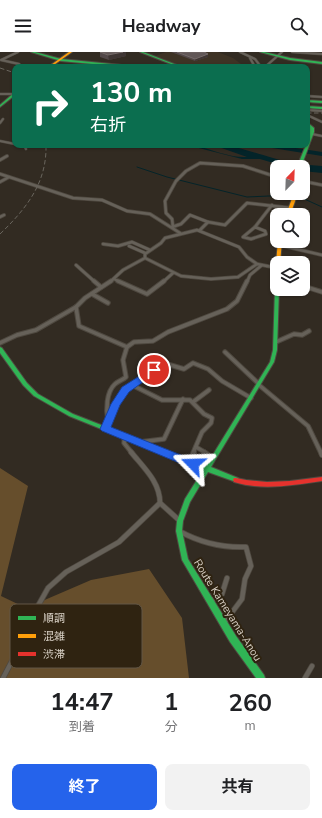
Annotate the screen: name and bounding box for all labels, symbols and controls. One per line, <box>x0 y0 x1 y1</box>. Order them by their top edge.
text: Headway <box>122 14 200 38</box>
icon: menu <box>12 15 34 37</box>
icon: search <box>288 15 310 37</box>
text: 130 m <box>90 74 173 112</box>
icon: right <box>24 80 76 132</box>
text: 右折 <box>90 113 126 137</box>
north arrow <box>270 160 310 200</box>
map controls <box>270 160 310 296</box>
button: search <box>270 208 310 248</box>
button: layers <box>270 256 310 296</box>
pin <box>137 353 171 387</box>
icon: arrive <box>143 359 165 381</box>
position arrow <box>172 443 214 485</box>
street label: Route Kameyama-Anou <box>190 556 265 664</box>
legend <box>10 604 142 668</box>
text: 順調 <box>43 611 65 626</box>
text: 混雑 <box>43 629 65 644</box>
text: 渋滞 <box>43 647 65 662</box>
text: 14:47 <box>50 686 114 718</box>
text: 1 <box>164 686 178 718</box>
text: 260 <box>229 687 272 719</box>
text: m <box>245 717 256 735</box>
text: 到着 <box>69 718 95 736</box>
text: 分 <box>165 718 178 736</box>
button: 終了 <box>12 764 157 810</box>
button: 共有 <box>165 764 310 810</box>

